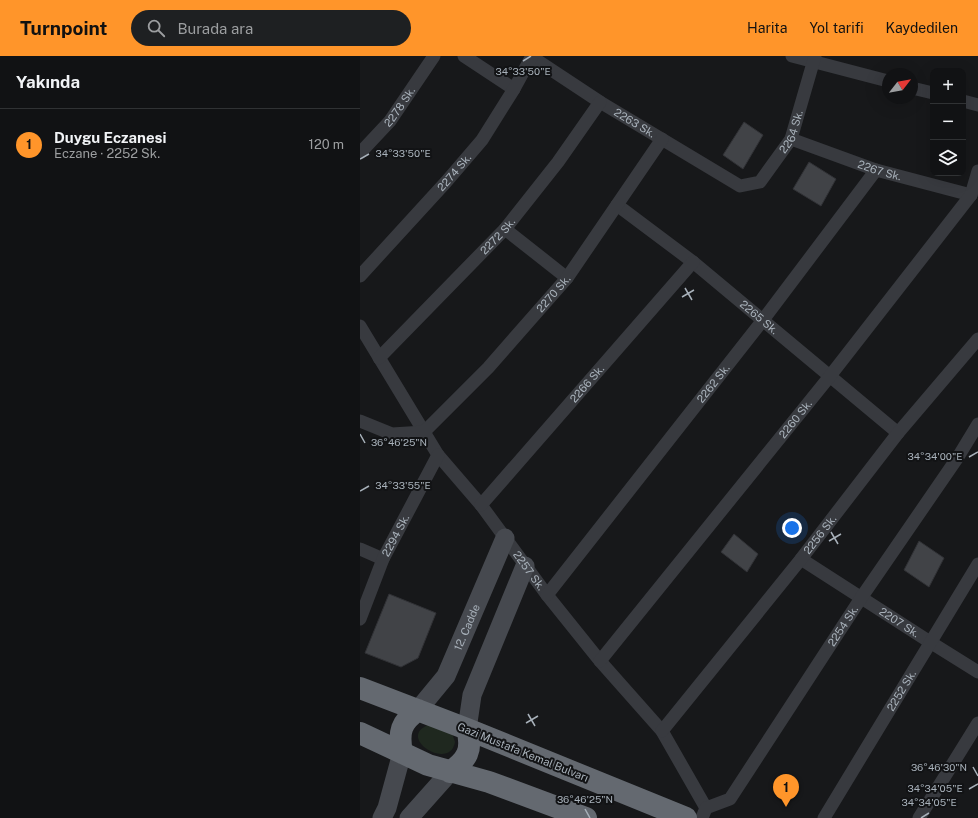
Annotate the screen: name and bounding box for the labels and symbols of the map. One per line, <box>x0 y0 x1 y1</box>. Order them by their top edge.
text: 34°33'50"E <box>495 65 551 77</box>
north arrow <box>882 68 918 104</box>
street label: 2278 Sk. <box>382 85 417 129</box>
street label: 2263 Sk. <box>612 106 657 140</box>
street label: 2264 Sk. <box>777 109 805 156</box>
text: 34°33'50"E <box>375 147 431 159</box>
street label: 2274 Sk. <box>435 151 473 193</box>
street label: 2267 Sk. <box>856 158 903 182</box>
street label: 2272 Sk. <box>478 216 517 257</box>
street label: 2270 Sk. <box>534 273 573 315</box>
street label: 2265 Sk. <box>738 298 780 336</box>
street label: 2262 Sk. <box>694 362 732 405</box>
street label: 2266 Sk. <box>567 363 606 405</box>
street label: 2260 Sk. <box>776 398 814 440</box>
text: 36°46'25"N <box>371 436 427 448</box>
text: 34°34'00"E <box>908 450 962 462</box>
text: 34°33'55"E <box>375 479 431 491</box>
street label: 2294 Sk. <box>380 512 411 558</box>
street label: 2256 Sk. <box>801 513 839 556</box>
your location <box>782 518 802 538</box>
street label: 2257 Sk. <box>511 549 547 592</box>
street label: 12. Cadde <box>452 602 482 652</box>
street label: 2254 Sk. <box>825 603 860 648</box>
street label: 2207 Sk. <box>877 605 922 640</box>
street label: 2252 Sk. <box>884 668 918 713</box>
street label: Gazi Mustafa Kemal Bulvarı <box>456 720 590 784</box>
text: 36°46'30"N <box>911 761 967 773</box>
pin: 1 <box>773 774 799 807</box>
text: 34°34'05"E <box>907 782 963 794</box>
text: 36°46'25"N <box>557 793 613 805</box>
text: 34°34'05"E <box>901 796 957 808</box>

